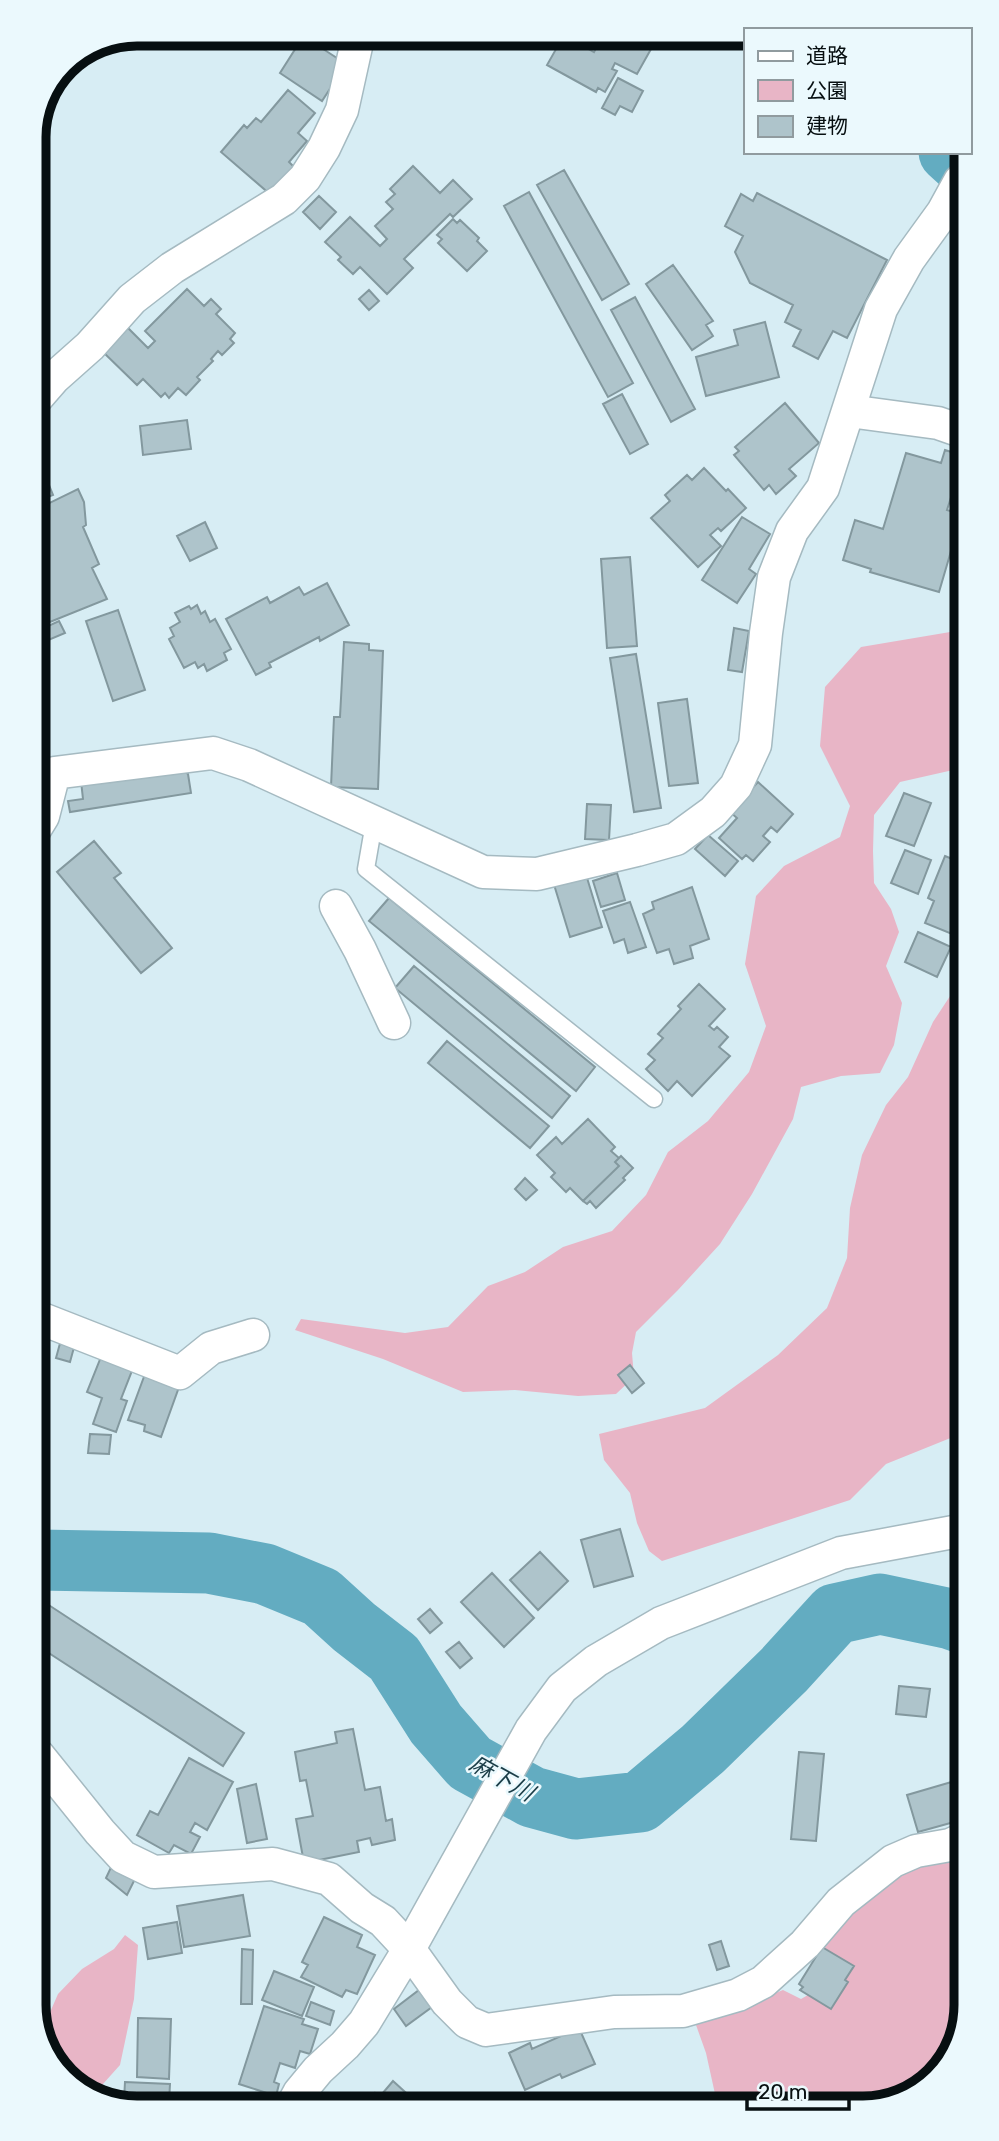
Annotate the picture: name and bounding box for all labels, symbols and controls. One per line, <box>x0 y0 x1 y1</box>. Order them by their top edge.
legend <box>744 28 971 154</box>
text: 道路 <box>806 43 848 68</box>
text: 公園 <box>806 78 848 103</box>
text: 建物 <box>806 113 848 138</box>
water label: 麻下川 <box>465 1749 542 1808</box>
scale bar <box>747 2068 848 2112</box>
text: 20 m <box>758 2079 807 2104</box>

